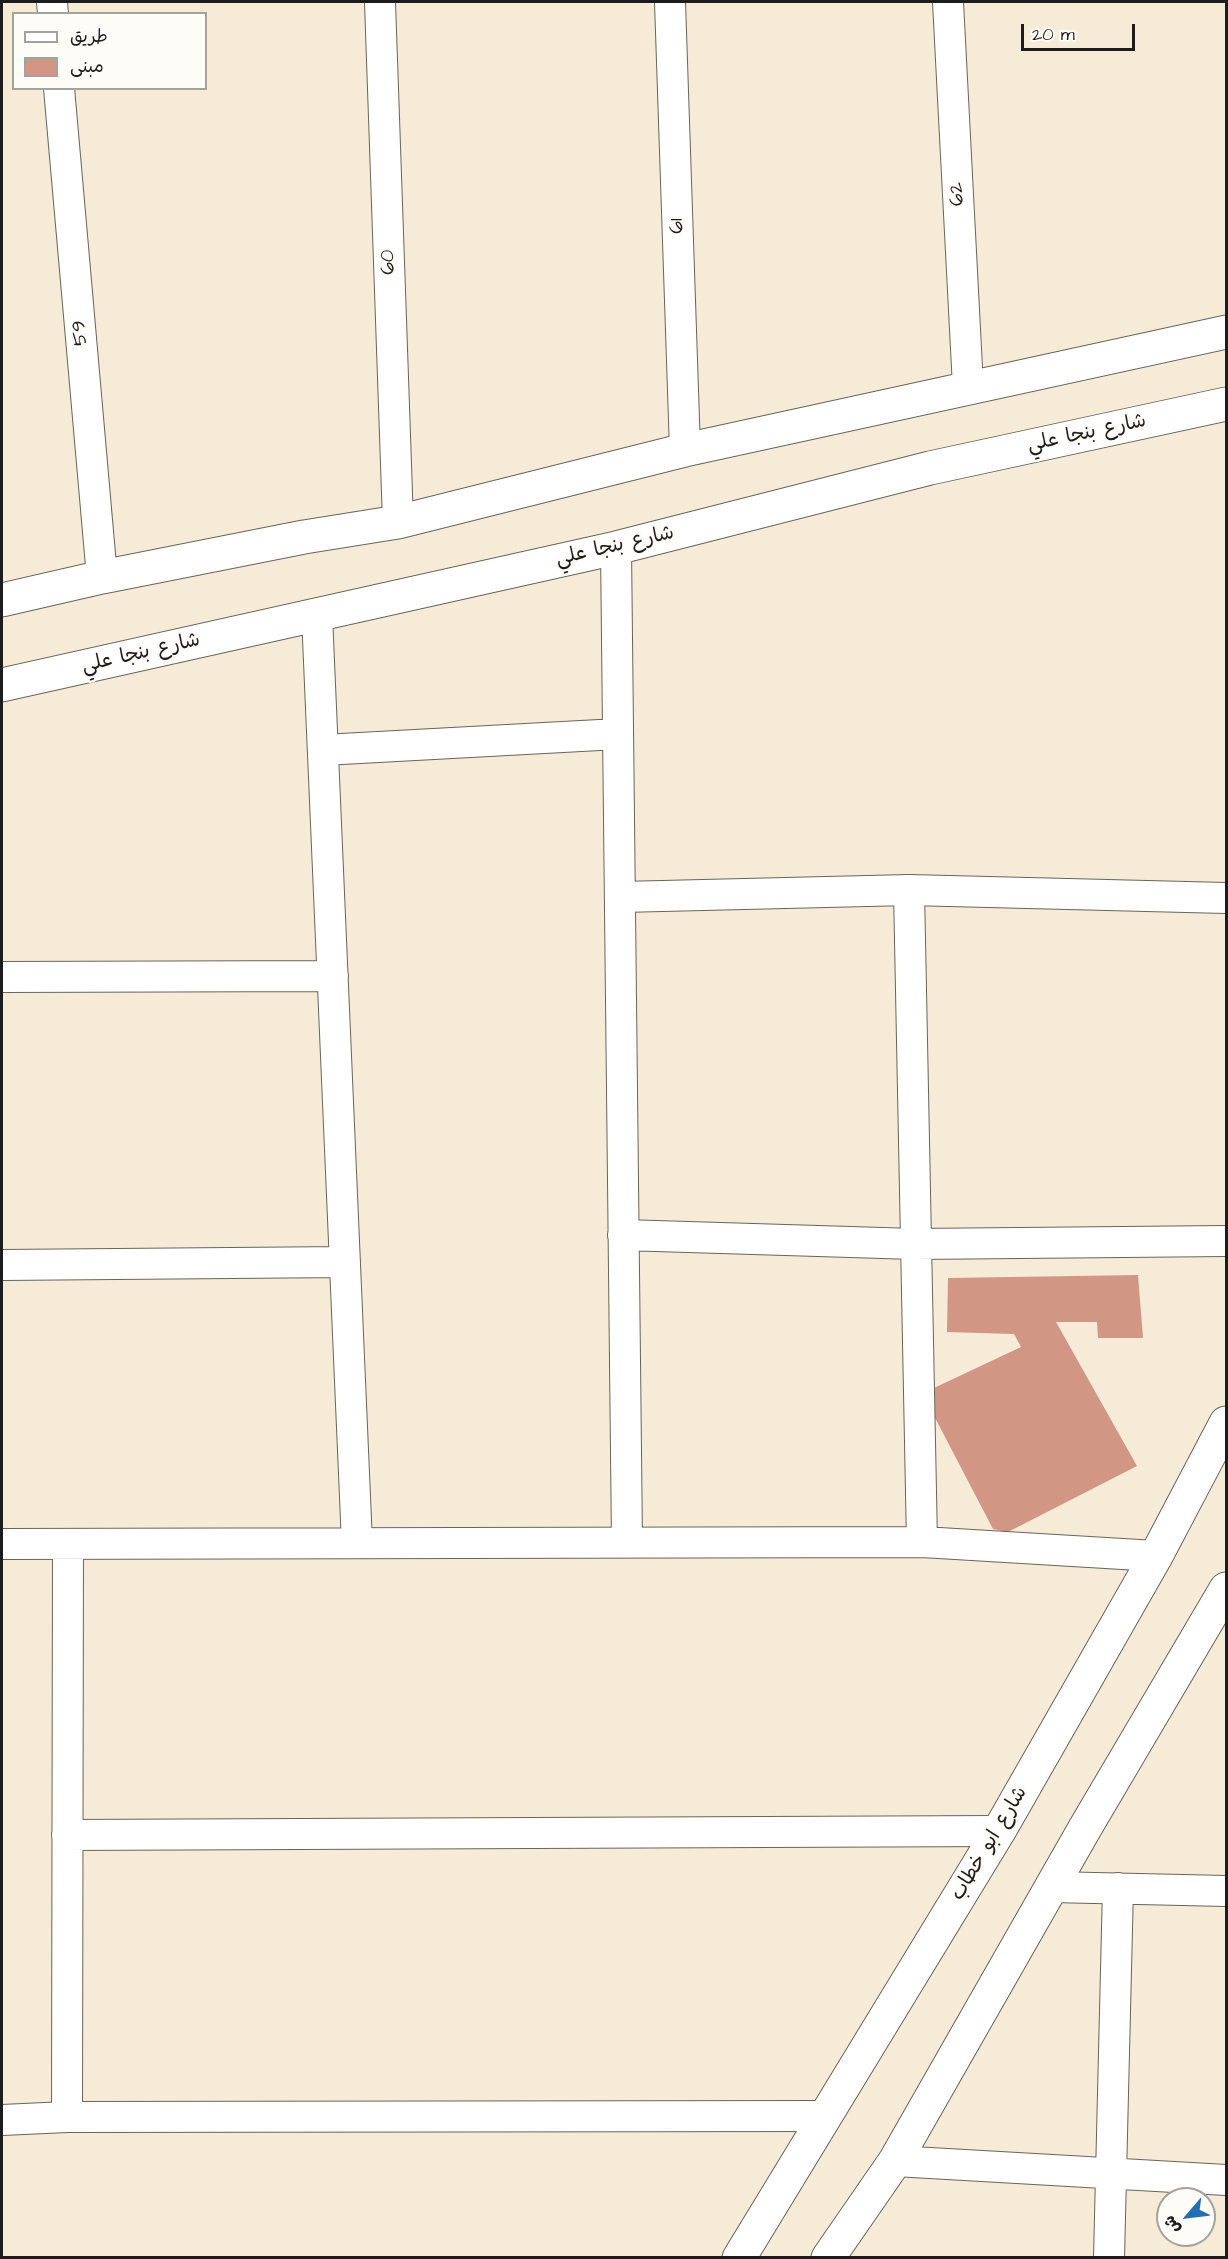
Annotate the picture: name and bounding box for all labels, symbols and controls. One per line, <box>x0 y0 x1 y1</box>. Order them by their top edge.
legend <box>12 12 207 90</box>
scale bar <box>1024 12 1138 50</box>
text: 20 m <box>1032 22 1075 47</box>
text: طريق <box>70 24 108 49</box>
text: مبنى <box>70 54 104 79</box>
street label: 62 <box>945 181 971 207</box>
street label: 61 <box>666 218 690 234</box>
street label: 60 <box>377 249 401 275</box>
street label: 59 <box>68 319 94 347</box>
street label: شارع بنجا علي <box>1025 410 1149 458</box>
street label: شارع بنجا علي <box>553 522 677 572</box>
street label: شارع بنجا علي <box>79 629 203 679</box>
street label: شارع ابو خطاب <box>947 1783 1033 1905</box>
north arrow <box>1156 2187 1216 2247</box>
text: ش <box>1158 2212 1186 2237</box>

